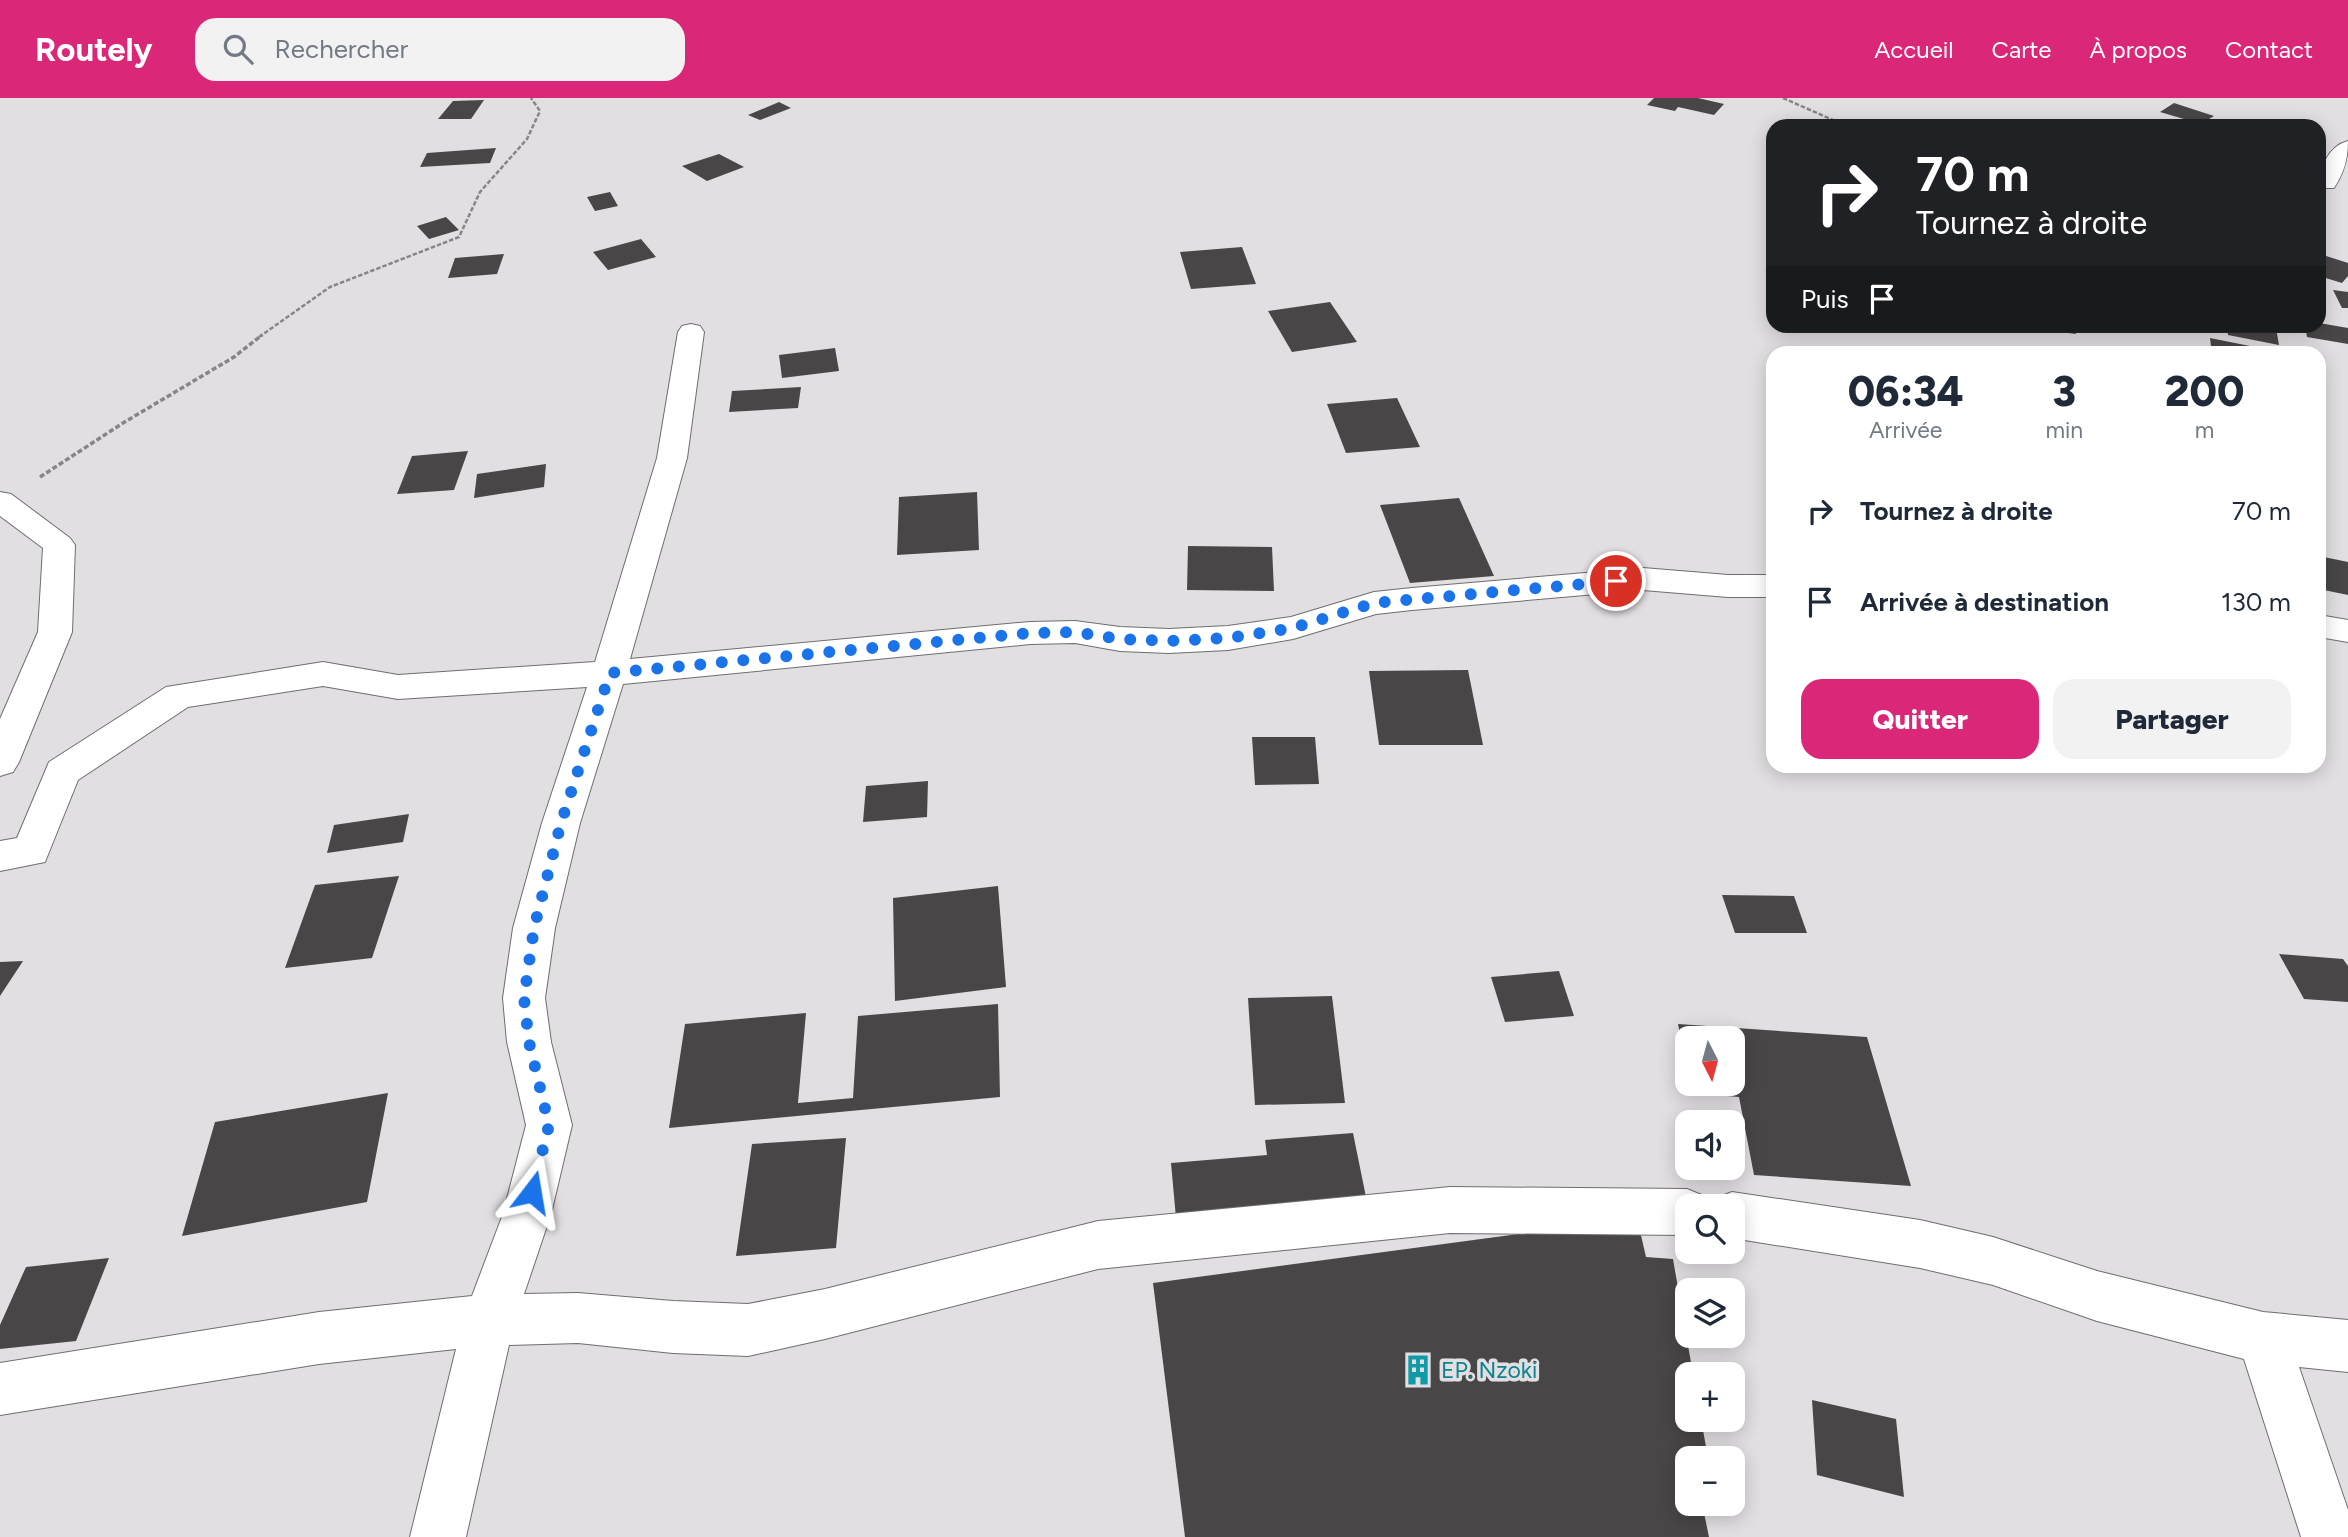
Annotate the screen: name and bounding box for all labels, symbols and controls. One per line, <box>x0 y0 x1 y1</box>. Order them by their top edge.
search box <box>195 18 685 81</box>
text: Routely <box>35 30 153 69</box>
icon: search <box>219 30 257 68</box>
text: Rechercher <box>275 33 408 65</box>
text: Accueil <box>1874 35 1954 64</box>
text: Carte <box>1992 35 2051 64</box>
text: À propos <box>2089 35 2187 64</box>
text: Contact <box>2225 35 2313 64</box>
text: 70 m <box>1916 144 2029 203</box>
icon: right <box>1801 147 1892 238</box>
text: Tournez à droite <box>1916 204 2147 242</box>
icon: arrive <box>1863 280 1901 318</box>
text: Puis <box>1801 283 1849 315</box>
text: 06:34 <box>1848 366 1964 417</box>
text: 3 <box>2052 366 2076 417</box>
text: 200 <box>2165 366 2244 417</box>
text: Arrivée <box>1869 416 1942 444</box>
text: min <box>2045 416 2083 444</box>
text: m <box>2195 416 2214 444</box>
icon: right <box>1801 492 1839 530</box>
text: Tournez à droite <box>1860 495 2053 527</box>
text: 70 m <box>2232 495 2291 527</box>
pin <box>1586 551 1646 611</box>
icon: arrive <box>1597 562 1635 600</box>
icon: arrive <box>1801 583 1839 621</box>
text: Arrivée à destination <box>1860 586 2109 618</box>
text: 130 m <box>2221 586 2291 618</box>
button: Quitter <box>1801 679 2039 759</box>
button: Partager <box>2053 679 2291 759</box>
north arrow <box>1675 1026 1745 1096</box>
map controls <box>1675 1026 1745 1516</box>
button: sound <box>1675 1110 1745 1180</box>
position arrow <box>495 1155 569 1229</box>
button: search <box>1675 1194 1745 1264</box>
button: layers <box>1675 1278 1745 1348</box>
building icon: EP. Nzoki <box>1401 1353 1435 1387</box>
place label: EP. Nzoki <box>1441 1356 1537 1384</box>
button: + <box>1675 1362 1745 1432</box>
button: − <box>1675 1446 1745 1516</box>

